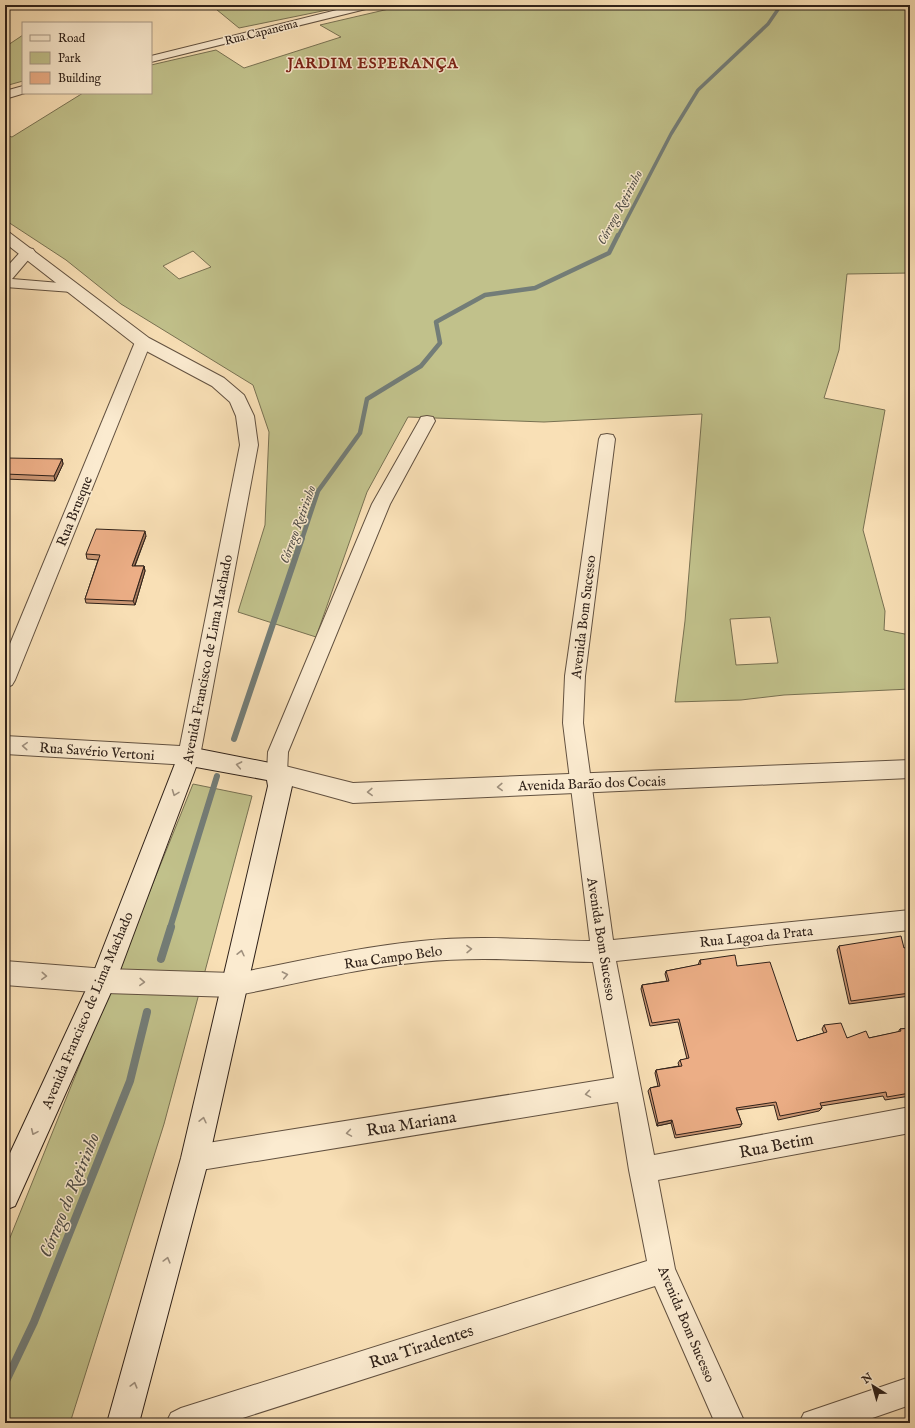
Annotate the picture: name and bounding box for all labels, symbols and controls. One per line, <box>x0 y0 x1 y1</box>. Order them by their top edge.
street label: Rua Capanema <box>223 16 300 50</box>
legend <box>22 22 152 94</box>
text: Road <box>58 31 86 46</box>
text: Park <box>58 51 81 66</box>
district label: JARDIM ESPERANÇA <box>285 54 459 73</box>
text: Building <box>58 71 102 86</box>
water label: Córrego Retirinho <box>594 167 648 248</box>
street label: Rua Brusque <box>53 473 97 549</box>
water label: Córrego Retirinho <box>276 483 321 566</box>
street label: Avenida Francisco de Lima Machado <box>179 553 237 766</box>
street label: Avenida Bom Sucesso <box>567 554 601 681</box>
street label: Rua Savério Vertoni <box>39 739 155 765</box>
one-way arrow <box>22 742 28 750</box>
one-way arrow <box>235 762 242 770</box>
street label: Avenida Barão dos Cocais <box>517 772 666 796</box>
one-way arrow <box>497 783 503 791</box>
one-way arrow <box>367 788 373 796</box>
one-way arrow <box>172 789 180 796</box>
street label: Avenida Bom Sucesso <box>582 875 620 1002</box>
street label: Avenida Francisco de Lima Machado <box>38 909 138 1113</box>
street label: Rua Lagoa da Prata <box>699 922 815 952</box>
street label: Rua Campo Belo <box>343 942 444 974</box>
one-way arrow <box>466 945 472 954</box>
one-way arrow <box>236 949 245 956</box>
one-way arrow <box>282 971 289 979</box>
one-way arrow <box>41 972 47 981</box>
one-way arrow <box>139 978 145 986</box>
one-way arrow <box>585 1089 591 1098</box>
street label: Rua Mariana <box>365 1107 458 1142</box>
one-way arrow <box>199 1117 207 1124</box>
one-way arrow <box>31 1128 39 1136</box>
one-way arrow <box>346 1128 353 1136</box>
street label: Rua Betim <box>737 1129 815 1164</box>
water label: Córrego do Retirinho <box>35 1130 106 1261</box>
one-way arrow <box>163 1257 171 1263</box>
street label: Avenida Bom Sucesso <box>653 1263 719 1386</box>
street label: Rua Tiradentes <box>367 1321 476 1374</box>
north arrow <box>853 1366 893 1406</box>
text: N <box>859 1370 876 1388</box>
one-way arrow <box>129 1382 137 1389</box>

